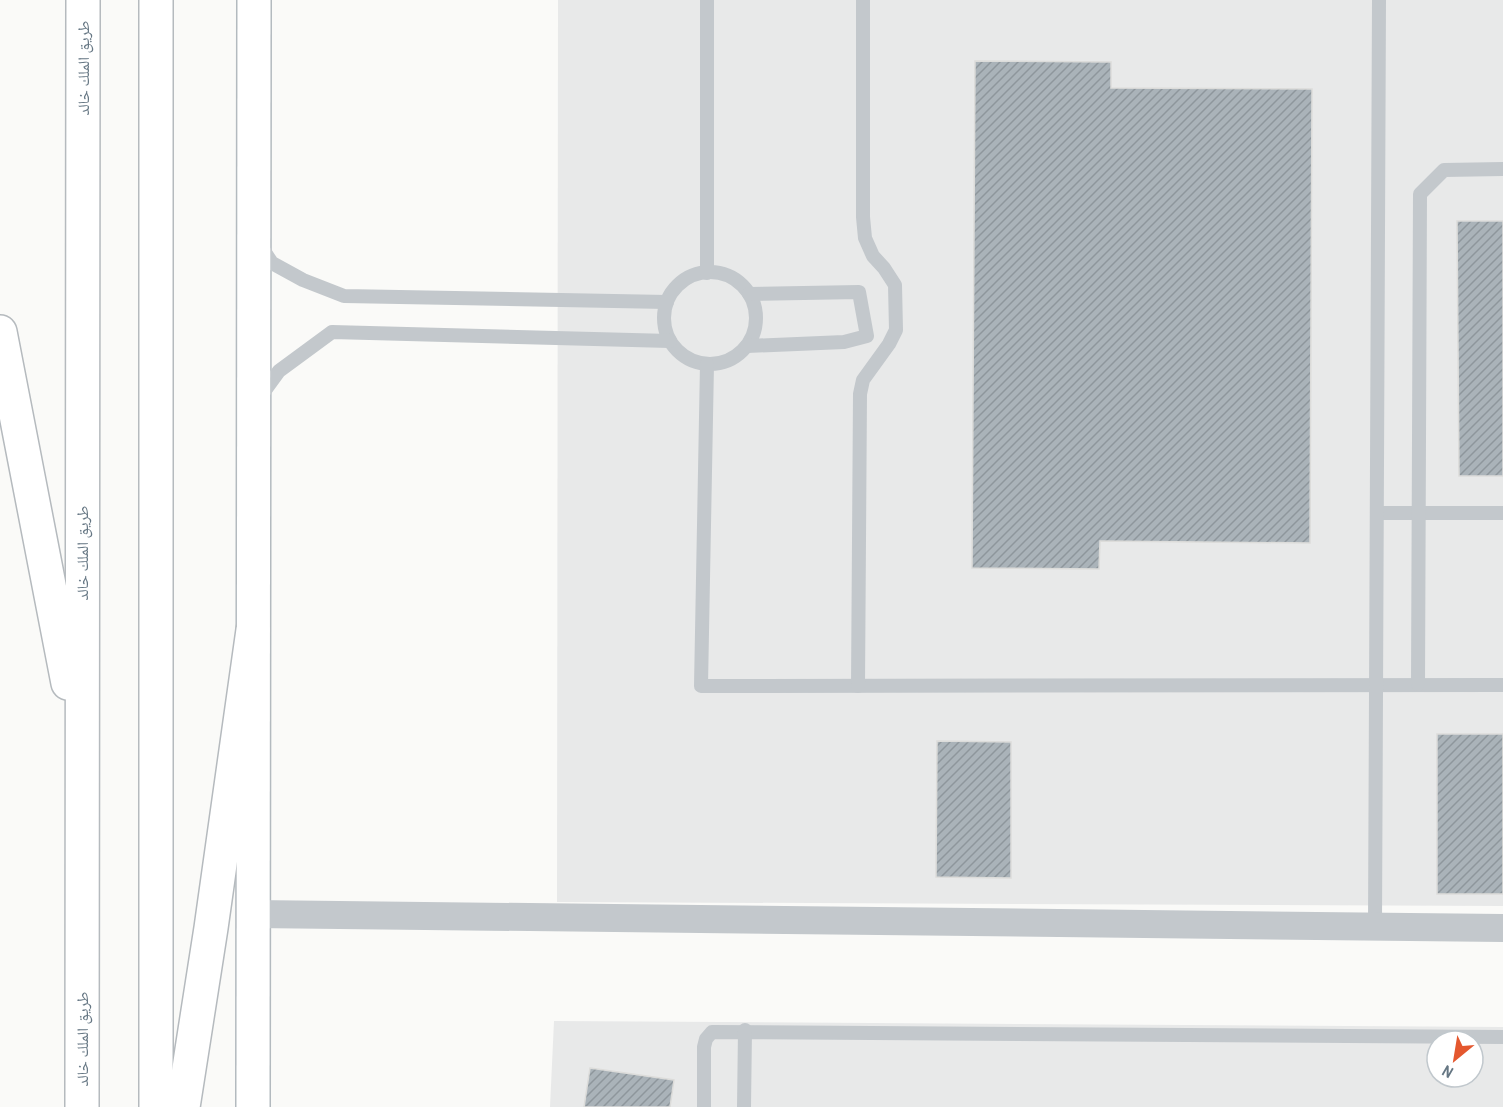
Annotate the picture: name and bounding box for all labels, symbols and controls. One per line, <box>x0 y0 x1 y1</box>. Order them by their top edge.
street label: طريق الملك خالد <box>72 21 94 115</box>
street label: طريق الملك خالد <box>71 506 93 600</box>
street label: طريق الملك خالد <box>71 992 93 1086</box>
north arrow <box>1425 1029 1485 1089</box>
text: N <box>1438 1060 1457 1084</box>

